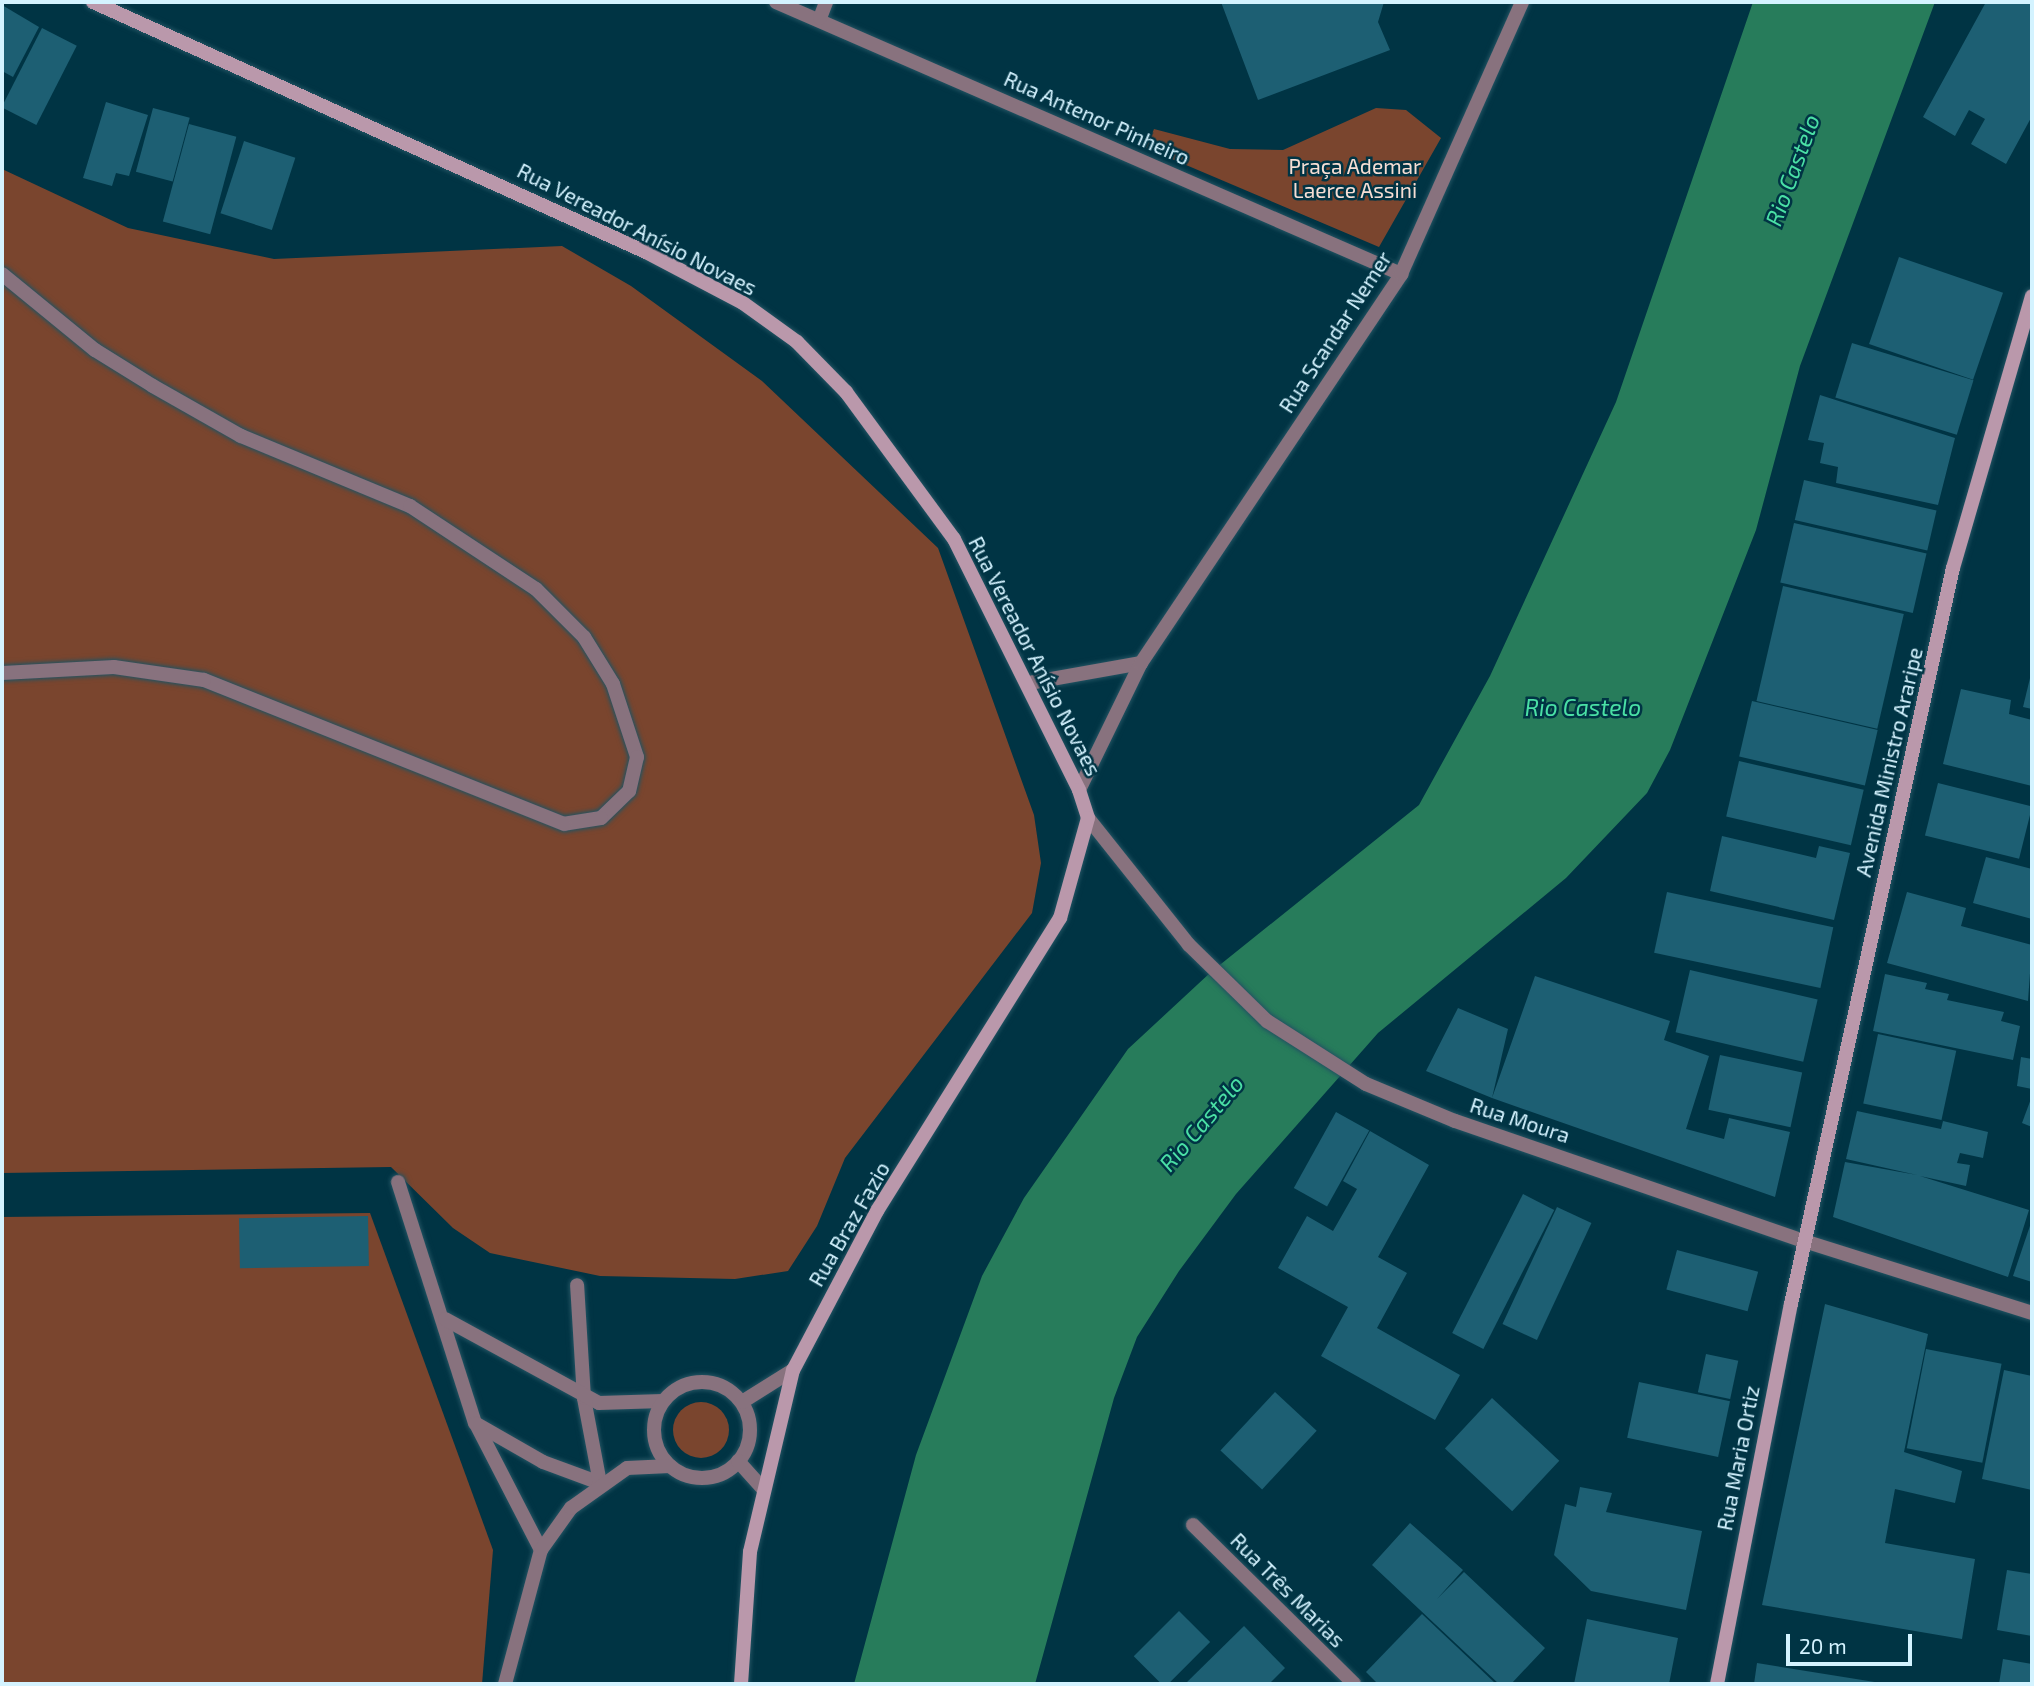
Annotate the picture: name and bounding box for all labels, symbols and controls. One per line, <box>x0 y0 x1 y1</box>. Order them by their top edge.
street label: Rua Antenor Pinheiro <box>1000 66 1194 170</box>
water label: Rio Castelo <box>1759 111 1825 229</box>
park label: Praça Ademar Laerce Assini <box>1288 153 1422 203</box>
street label: Rua Vereador Anísio Novaes <box>513 157 761 301</box>
street label: Rua Scandar Nemer <box>1273 246 1397 418</box>
street label: Rua Vereador Anísio Novaes <box>963 532 1107 780</box>
street label: Avenida Ministro Araripe <box>1850 645 1928 879</box>
water label: Rio Castelo <box>1525 693 1641 721</box>
water label: Rio Castelo <box>1153 1070 1249 1176</box>
street label: Rua Moura <box>1467 1092 1573 1148</box>
street label: Rua Braz Fazio <box>803 1157 895 1291</box>
street label: Rua Maria Ortiz <box>1712 1383 1764 1533</box>
street label: Rua Três Marias <box>1225 1527 1351 1653</box>
scale bar <box>1789 1620 1915 1664</box>
text: 20 m <box>1799 1633 1847 1658</box>

